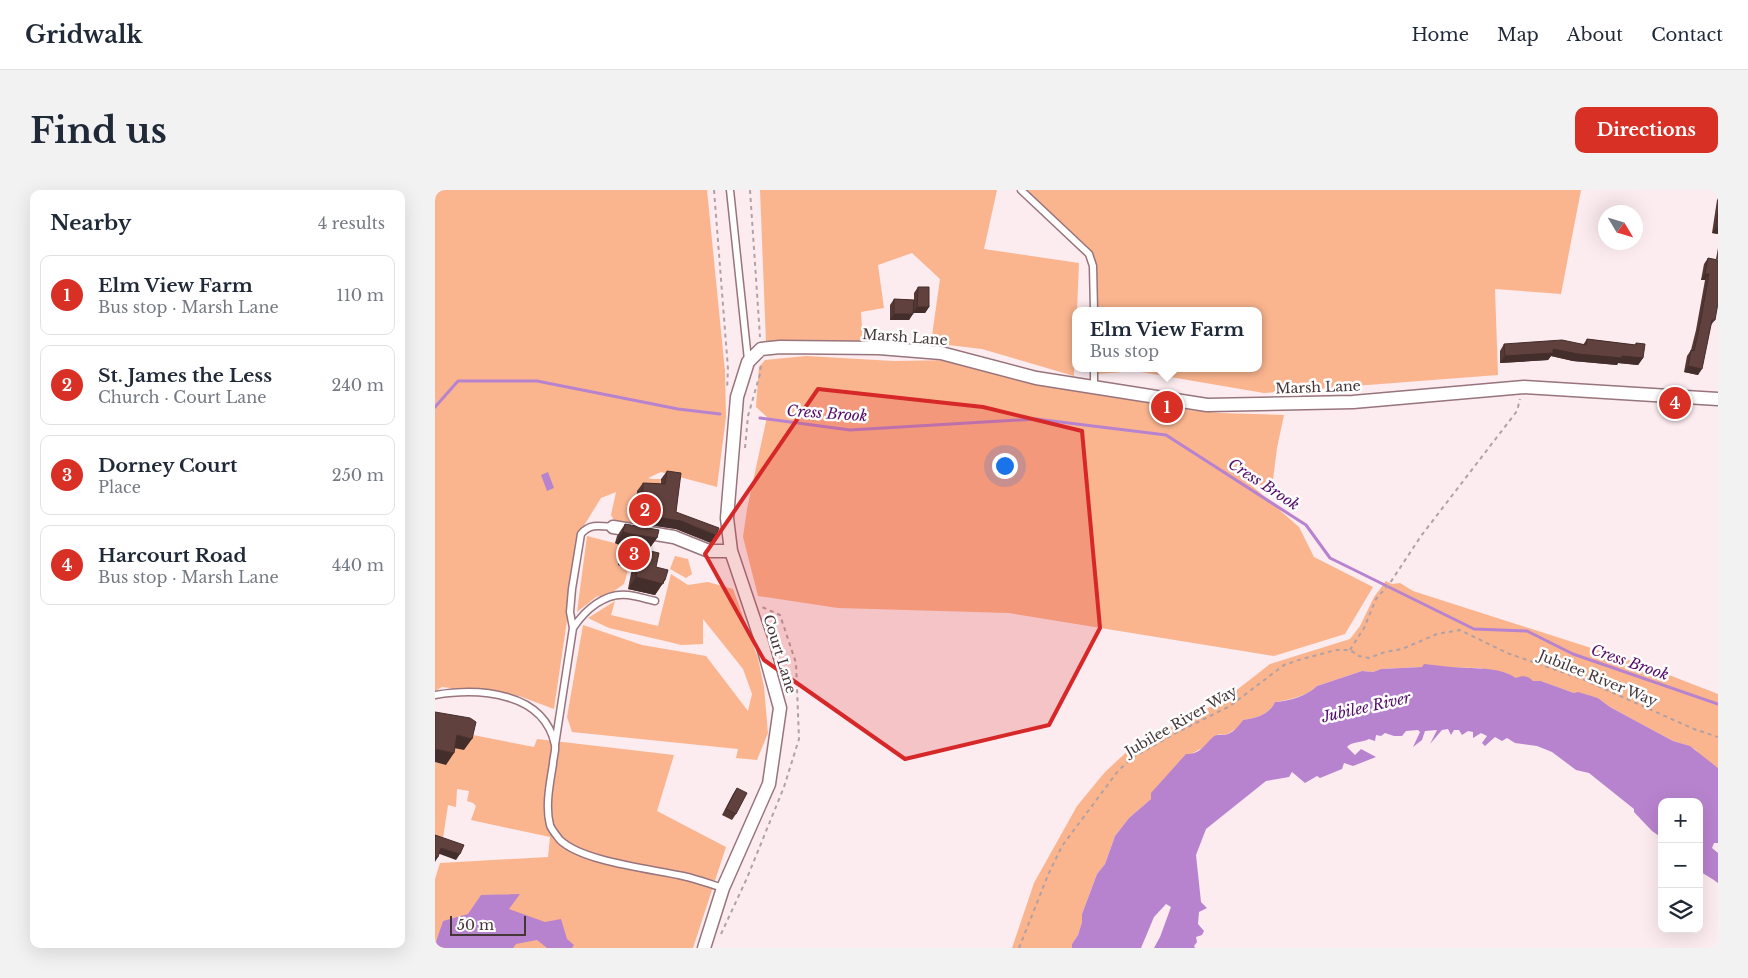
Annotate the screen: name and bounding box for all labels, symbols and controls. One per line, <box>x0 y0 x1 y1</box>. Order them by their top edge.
text: Gridwalk <box>25 20 142 49</box>
text: Home <box>1411 24 1469 46</box>
text: Map <box>1497 24 1539 46</box>
text: About <box>1567 24 1623 46</box>
text: Contact <box>1651 24 1723 46</box>
button: Directions <box>1575 107 1718 153</box>
text: Find us <box>30 109 167 152</box>
north arrow <box>1598 205 1643 250</box>
text: Nearby <box>50 210 131 236</box>
text: 4 results <box>318 213 385 233</box>
text: Elm View Farm <box>98 274 253 297</box>
text: 1 <box>64 285 70 305</box>
text: 110 m <box>337 285 384 305</box>
text: Bus stop · Marsh Lane <box>98 297 279 317</box>
popup <box>1072 307 1262 372</box>
text: Elm View Farm <box>1090 318 1244 341</box>
street label: Marsh Lane <box>862 325 948 349</box>
text: Bus stop <box>1090 341 1159 361</box>
text: St. James the Less <box>98 364 272 387</box>
text: 2 <box>62 375 72 395</box>
text: 240 m <box>332 375 384 395</box>
street label: Marsh Lane <box>1275 377 1361 397</box>
pin: 4 <box>1659 384 1691 422</box>
text: Church · Court Lane <box>98 387 266 407</box>
pin: 1 <box>1151 388 1183 426</box>
water label: Cress Brook <box>786 401 868 425</box>
your location <box>992 453 1018 479</box>
text: Dorney Court <box>98 454 237 477</box>
water label: Cress Brook <box>1225 454 1303 514</box>
text: 3 <box>62 465 72 485</box>
text: 250 m <box>332 465 384 485</box>
text: Place <box>98 477 141 497</box>
pin: 2 <box>629 491 661 529</box>
pin: 3 <box>618 535 650 573</box>
text: Harcourt Road <box>98 544 247 567</box>
text: 4 <box>62 555 72 575</box>
text: 440 m <box>332 555 384 575</box>
text: Bus stop · Marsh Lane <box>98 567 279 587</box>
street label: Court Lane <box>759 612 801 696</box>
water label: Cress Brook <box>1589 640 1671 684</box>
street label: Jubilee River Way <box>1534 645 1660 710</box>
street label: Jubilee River Way <box>1120 682 1240 761</box>
water label: Jubilee River <box>1319 687 1414 727</box>
map controls <box>1658 798 1703 933</box>
button: + <box>1658 798 1703 843</box>
button: − <box>1658 843 1703 888</box>
button: layers <box>1658 888 1703 933</box>
scale bar <box>450 913 526 936</box>
text: 50 m <box>457 916 494 934</box>

